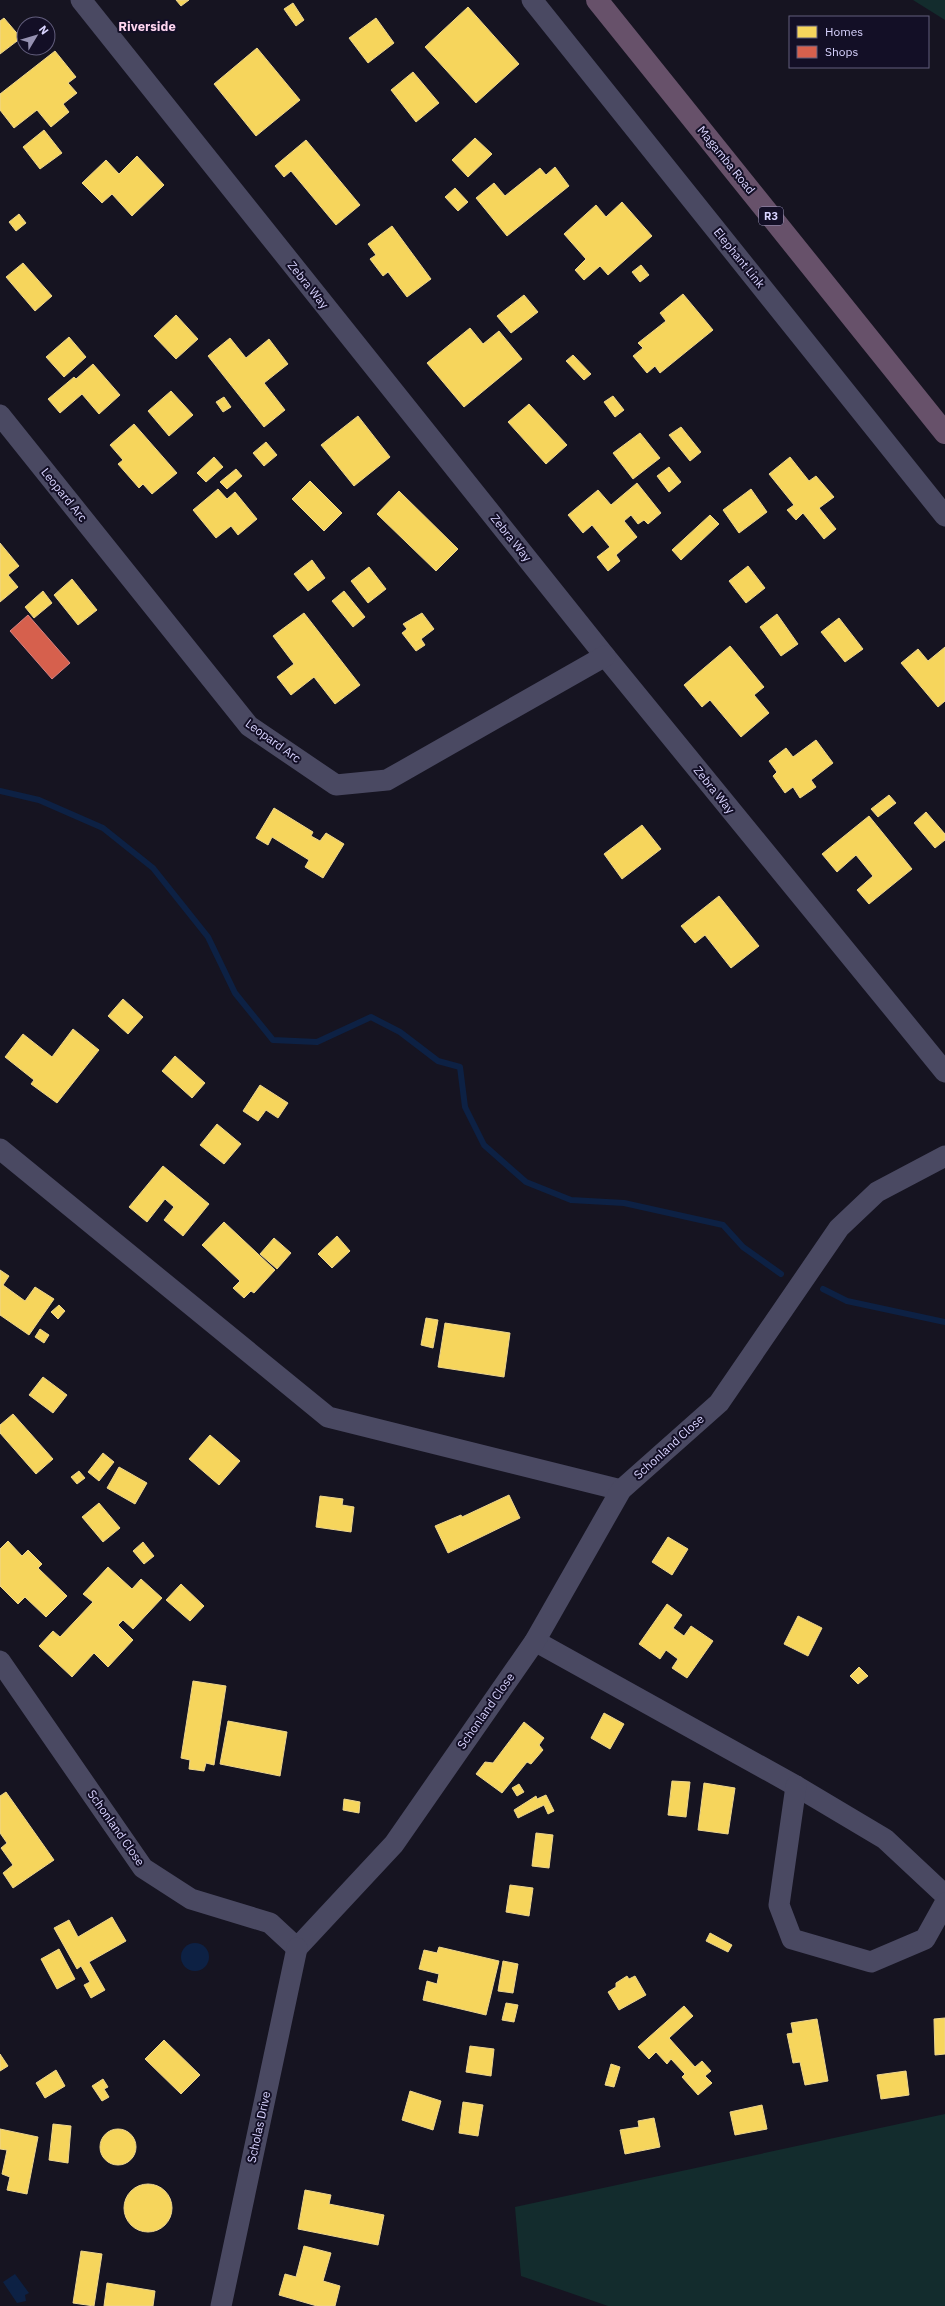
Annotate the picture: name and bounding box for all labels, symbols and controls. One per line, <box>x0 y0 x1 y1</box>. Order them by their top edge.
north arrow <box>16 16 56 56</box>
legend <box>789 16 929 68</box>
district label: Riverside <box>118 18 176 35</box>
text: N <box>36 22 52 37</box>
text: Homes <box>825 24 863 39</box>
text: Shops <box>825 44 858 59</box>
street label: Magamba Road <box>694 123 758 197</box>
road number: R3 <box>759 207 783 225</box>
street label: Elephant Link <box>711 225 769 291</box>
street label: Zebra Way <box>285 258 332 312</box>
street label: Leopard Arc <box>38 465 91 525</box>
street label: Zebra Way <box>488 511 535 565</box>
street label: Leopard Arc <box>243 715 304 766</box>
street label: Zebra Way <box>691 763 738 817</box>
street label: Schonland Close <box>630 1411 707 1482</box>
street label: Schonland Close <box>454 1669 518 1752</box>
street label: Schonland Close <box>85 1787 148 1869</box>
street label: Scholas Drive <box>244 2089 273 2164</box>

